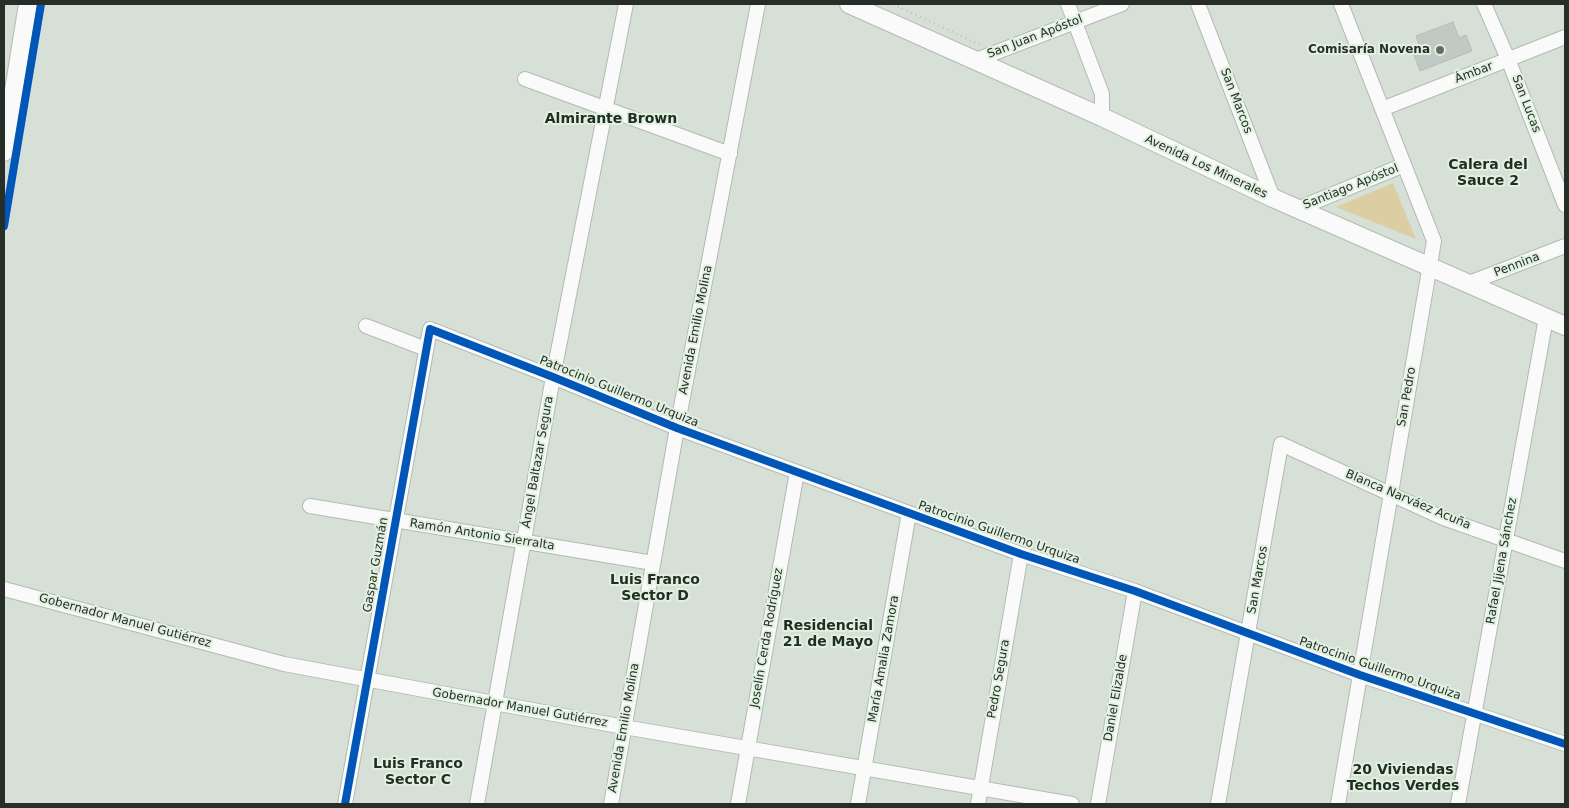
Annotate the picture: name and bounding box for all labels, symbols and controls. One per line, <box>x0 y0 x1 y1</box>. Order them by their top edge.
street label: San Juan Apóstol <box>985 12 1085 62</box>
place label: Comisaría Novena <box>1308 43 1430 57</box>
marker: Comisaría Novena <box>1434 44 1446 56</box>
street label: Ámbar <box>1453 59 1495 87</box>
street label: San Marcos <box>1217 66 1255 136</box>
street label: San Lucas <box>1508 73 1544 135</box>
district label: Almirante Brown <box>545 111 677 127</box>
street label: Avenida Los Minerales <box>1142 132 1270 202</box>
district label: Calera del Sauce 2 <box>1448 157 1528 190</box>
street label: Santiago Apóstol <box>1301 161 1401 213</box>
street label: Pennina <box>1492 250 1542 280</box>
street label: Avenida Emilio Molina <box>676 264 716 396</box>
street label: Patrocinio Guillermo Urquiza <box>537 353 701 431</box>
street label: San Pedro <box>1395 366 1419 428</box>
street label: Ángel Baltazar Segura <box>519 395 557 529</box>
street label: Blanca Narváez Acuña <box>1343 467 1473 533</box>
street label: Rafael Jijena Sánchez <box>1484 497 1520 625</box>
street label: Patrocinio Guillermo Urquiza <box>916 498 1082 568</box>
street label: Gaspar Guzmán <box>361 516 391 614</box>
street label: Ramón Antonio Sierralta <box>408 516 556 554</box>
street label: San Marcos <box>1245 545 1271 615</box>
street label: Joselín Cerda Rodríguez <box>748 567 786 709</box>
district label: Luis Franco Sector D <box>610 572 700 604</box>
street label: Gobernador Manuel Gutiérrez <box>37 591 213 651</box>
street label: María Amalia Zamora <box>866 594 902 724</box>
district label: Residencial 21 de Mayo <box>783 618 873 650</box>
street label: Patrocinio Guillermo Urquiza <box>1297 634 1463 704</box>
street label: Pedro Segura <box>985 638 1013 720</box>
street label: Daniel Elizalde <box>1101 653 1131 743</box>
street label: Avenida Emilio Molina <box>605 662 643 794</box>
street label: Gobernador Manuel Gutiérrez <box>431 685 609 731</box>
district label: Luis Franco Sector C <box>373 756 463 789</box>
district label: 20 Viviendas Techos Verdes <box>1347 762 1459 794</box>

